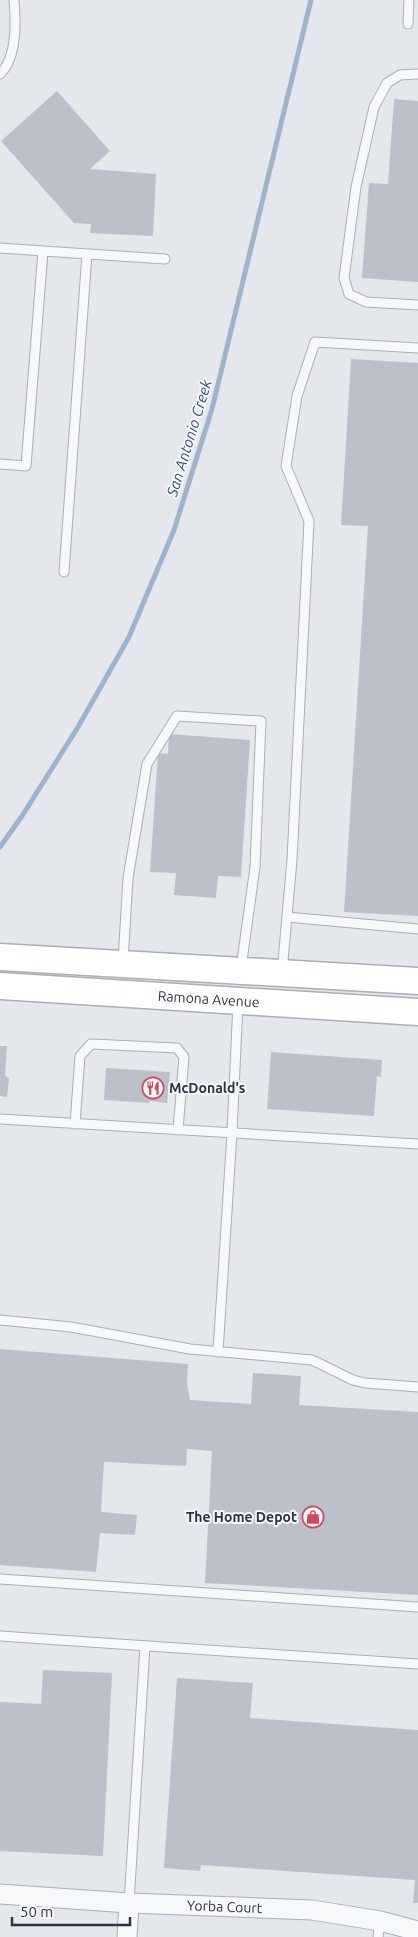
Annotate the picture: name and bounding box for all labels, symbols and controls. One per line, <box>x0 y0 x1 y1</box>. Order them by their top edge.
water label: San Antonio Creek <box>163 377 215 499</box>
street label: Ramona Avenue <box>157 988 260 1010</box>
restaurant icon: McDonald's <box>141 1076 165 1100</box>
place label: McDonald's <box>169 1080 246 1096</box>
shop icon: The Home Depot <box>301 1505 325 1529</box>
place label: The Home Depot <box>186 1509 297 1525</box>
scale bar <box>12 1894 130 1926</box>
street label: Yorba Court <box>187 1897 263 1916</box>
text: 50 m <box>20 1903 53 1920</box>

